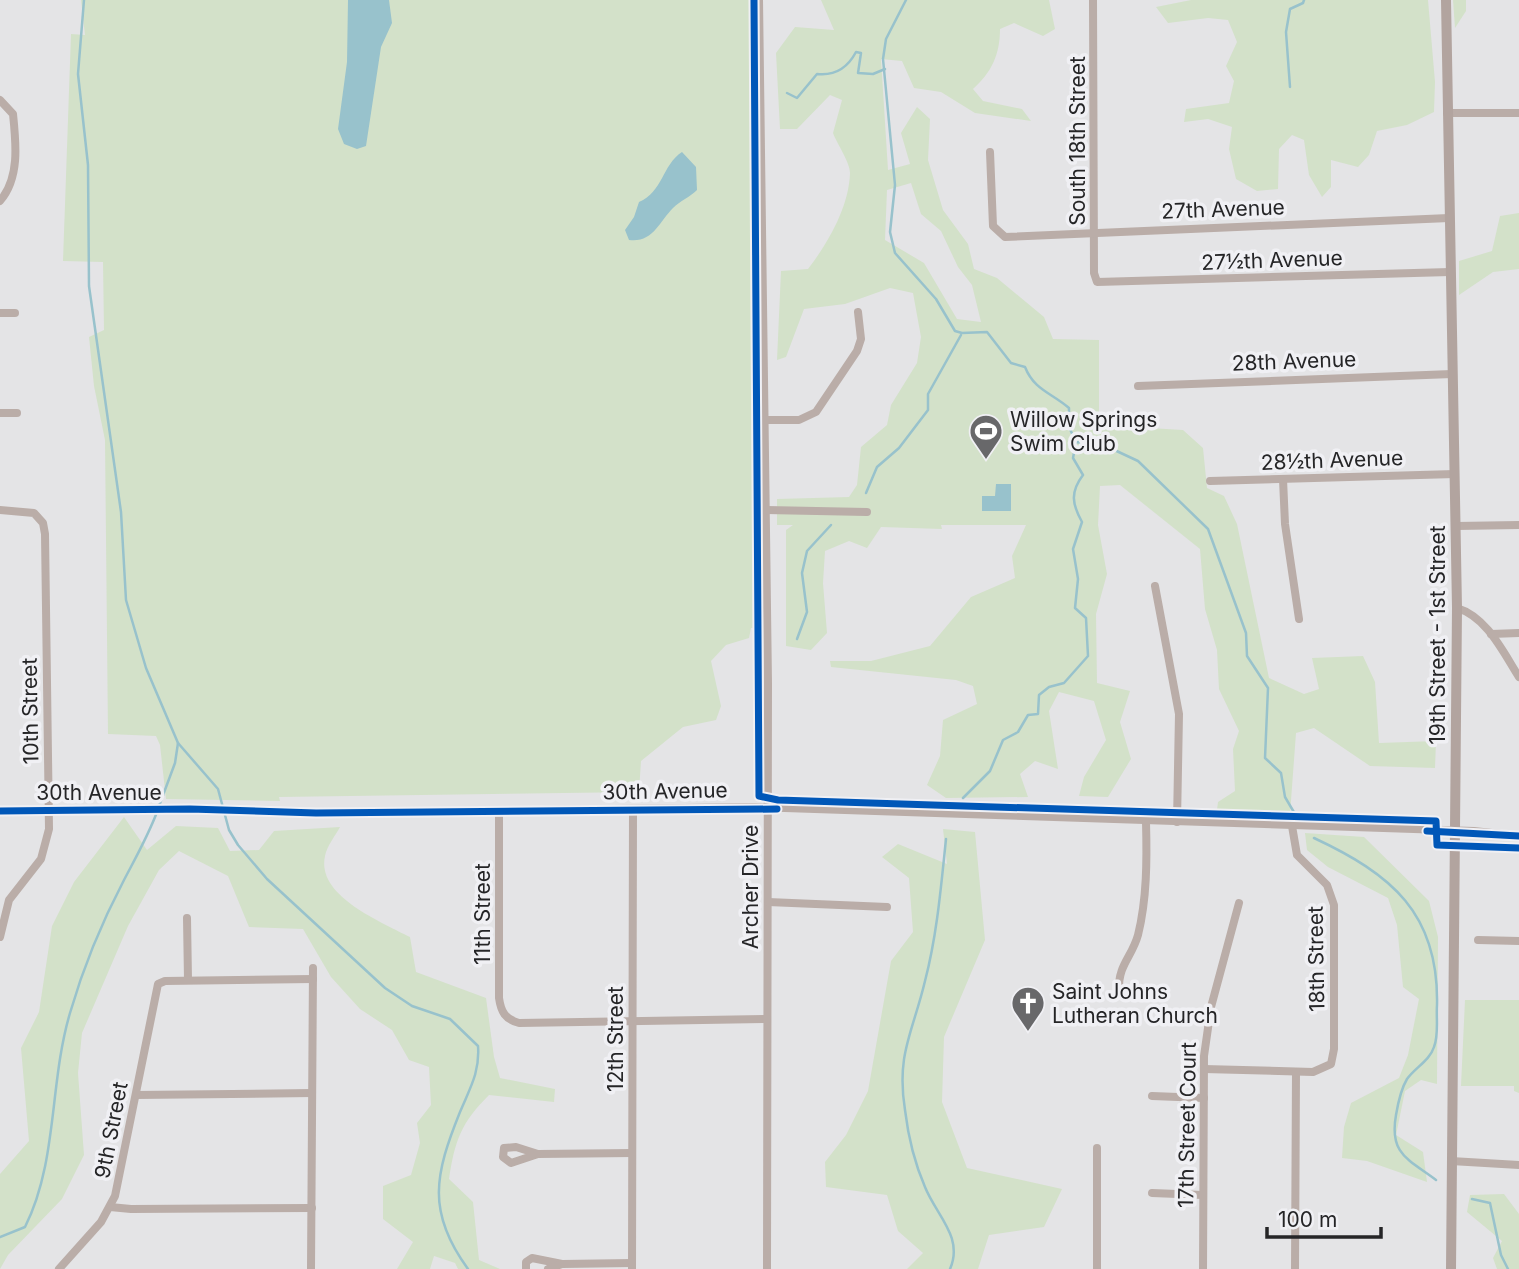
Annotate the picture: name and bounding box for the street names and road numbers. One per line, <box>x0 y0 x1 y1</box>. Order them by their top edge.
street label: South 18th Street <box>1065 56 1090 226</box>
street label: 27th Avenue <box>1161 194 1285 224</box>
street label: 27½th Avenue <box>1201 245 1343 275</box>
street label: 28th Avenue <box>1231 346 1357 376</box>
street label: 28½th Avenue <box>1260 445 1404 475</box>
street label: 19th Street - 1st Street <box>1425 525 1450 745</box>
street label: 10th Street <box>17 657 43 764</box>
street label: 30th Avenue <box>602 777 728 805</box>
street label: 30th Avenue <box>36 780 162 805</box>
street label: Archer Drive <box>738 825 763 949</box>
street label: 11th Street <box>470 863 495 965</box>
street label: 18th Street <box>1303 906 1329 1012</box>
street label: 12th Street <box>603 986 628 1092</box>
street label: 17th Street Court <box>1173 1042 1201 1208</box>
street label: 9th Street <box>89 1079 133 1180</box>

